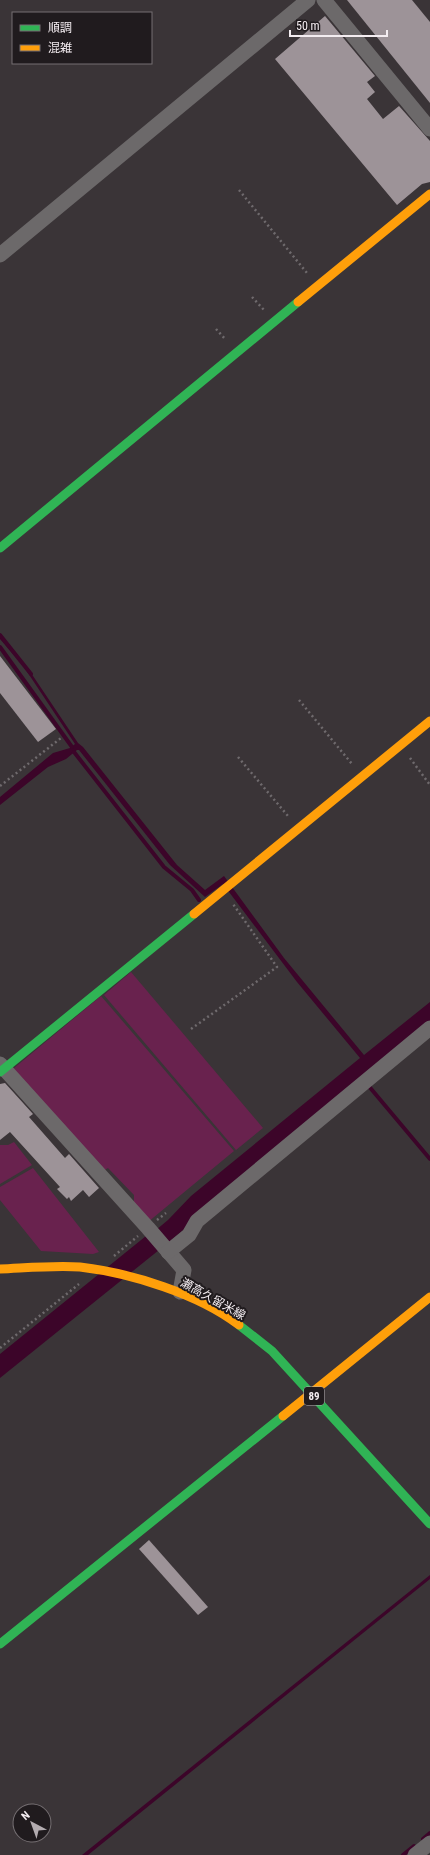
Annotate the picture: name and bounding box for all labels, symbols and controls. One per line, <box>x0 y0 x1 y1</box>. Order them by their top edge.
legend <box>12 12 152 64</box>
scale bar <box>290 12 387 38</box>
text: 50 m <box>296 19 320 33</box>
text: 順調 <box>48 21 72 35</box>
text: 混雑 <box>48 41 72 55</box>
street label: 瀬高久留米線 <box>178 1275 248 1323</box>
road number: 89 <box>304 1387 324 1405</box>
north arrow <box>12 1803 52 1843</box>
text: N <box>19 1809 33 1823</box>

